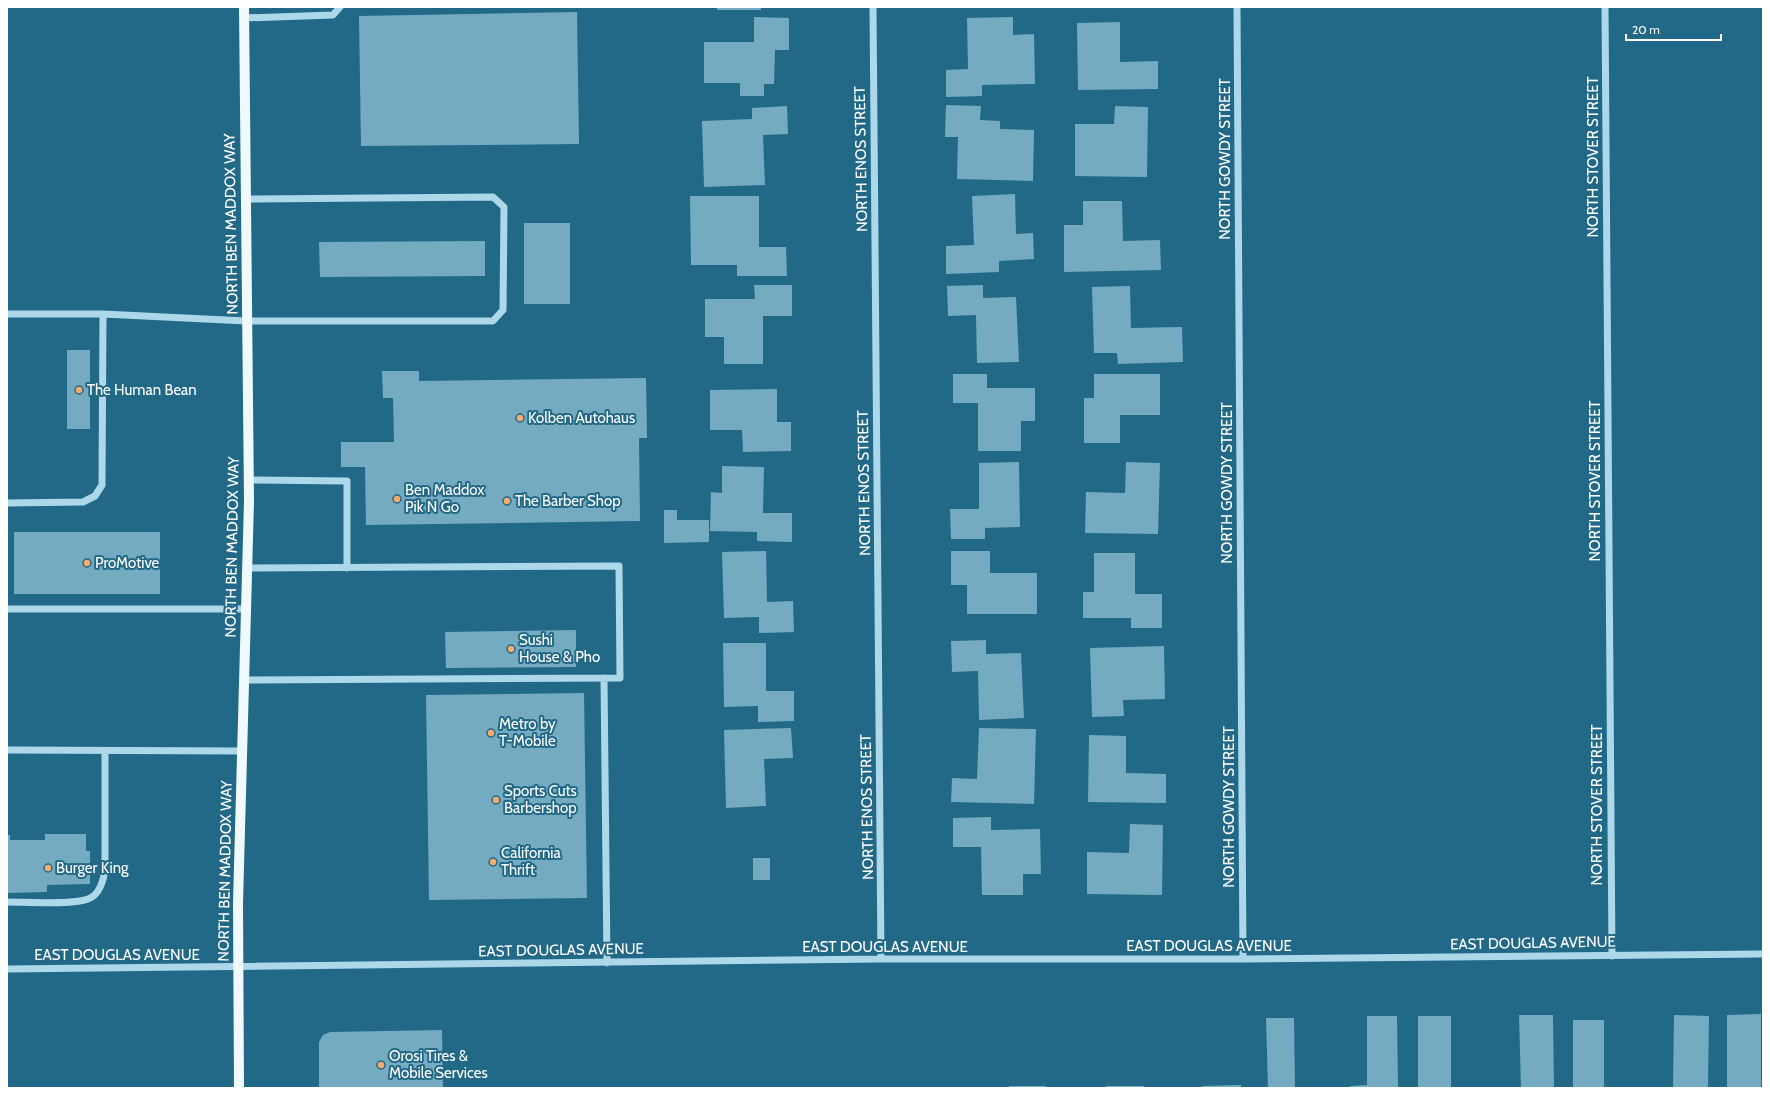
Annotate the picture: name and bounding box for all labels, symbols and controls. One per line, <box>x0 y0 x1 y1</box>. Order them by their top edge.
scale bar <box>1626 16 1721 42</box>
text: 20 m <box>1632 22 1660 37</box>
street label: NORTH STOVER STREET <box>1584 77 1602 237</box>
street label: NORTH GOWDY STREET <box>1216 78 1234 240</box>
street label: NORTH ENOS STREET <box>851 86 871 232</box>
street label: NORTH BEN MADDOX WAY <box>220 133 242 315</box>
place label: The Human Bean <box>87 381 197 399</box>
marker: The Human Bean <box>74 385 84 395</box>
street label: NORTH STOVER STREET <box>1586 401 1604 561</box>
street label: NORTH GOWDY STREET <box>1218 402 1236 564</box>
place label: Kolben Autohaus <box>528 409 635 427</box>
street label: NORTH ENOS STREET <box>854 410 874 556</box>
marker: Kolben Autohaus <box>515 413 525 423</box>
street label: NORTH BEN MADDOX WAY <box>221 456 243 638</box>
place label: Ben Maddox Pik N Go <box>405 481 484 516</box>
place label: The Barber Shop <box>515 492 621 510</box>
marker: Ben Maddox Pik N Go <box>392 494 402 504</box>
marker: The Barber Shop <box>502 496 512 506</box>
place label: ProMotive <box>95 554 160 572</box>
marker: ProMotive <box>82 558 92 568</box>
place label: Sushi House & Pho <box>519 631 600 666</box>
marker: Sushi House & Pho <box>506 644 516 654</box>
place label: Metro by T-Mobile <box>499 715 556 750</box>
street label: NORTH STOVER STREET <box>1588 725 1606 885</box>
street label: NORTH GOWDY STREET <box>1220 726 1238 888</box>
marker: Metro by T-Mobile <box>486 728 496 738</box>
street label: NORTH ENOS STREET <box>857 734 877 880</box>
street label: NORTH BEN MADDOX WAY <box>214 780 236 962</box>
place label: Sports Cuts Barbershop <box>504 782 577 817</box>
marker: Sports Cuts Barbershop <box>491 795 501 805</box>
place label: California Thrift <box>501 844 562 879</box>
marker: California Thrift <box>488 857 498 867</box>
place label: Burger King <box>56 859 129 877</box>
marker: Burger King <box>43 863 53 873</box>
street label: EAST DOUGLAS AVENUE <box>1450 933 1616 953</box>
street label: EAST DOUGLAS AVENUE <box>1126 937 1292 955</box>
street label: EAST DOUGLAS AVENUE <box>802 938 968 956</box>
street label: EAST DOUGLAS AVENUE <box>478 940 644 960</box>
street label: EAST DOUGLAS AVENUE <box>34 946 200 964</box>
place label: Orosi Tires & Mobile Services <box>389 1047 488 1082</box>
marker: Orosi Tires & Mobile Services <box>376 1060 386 1070</box>

